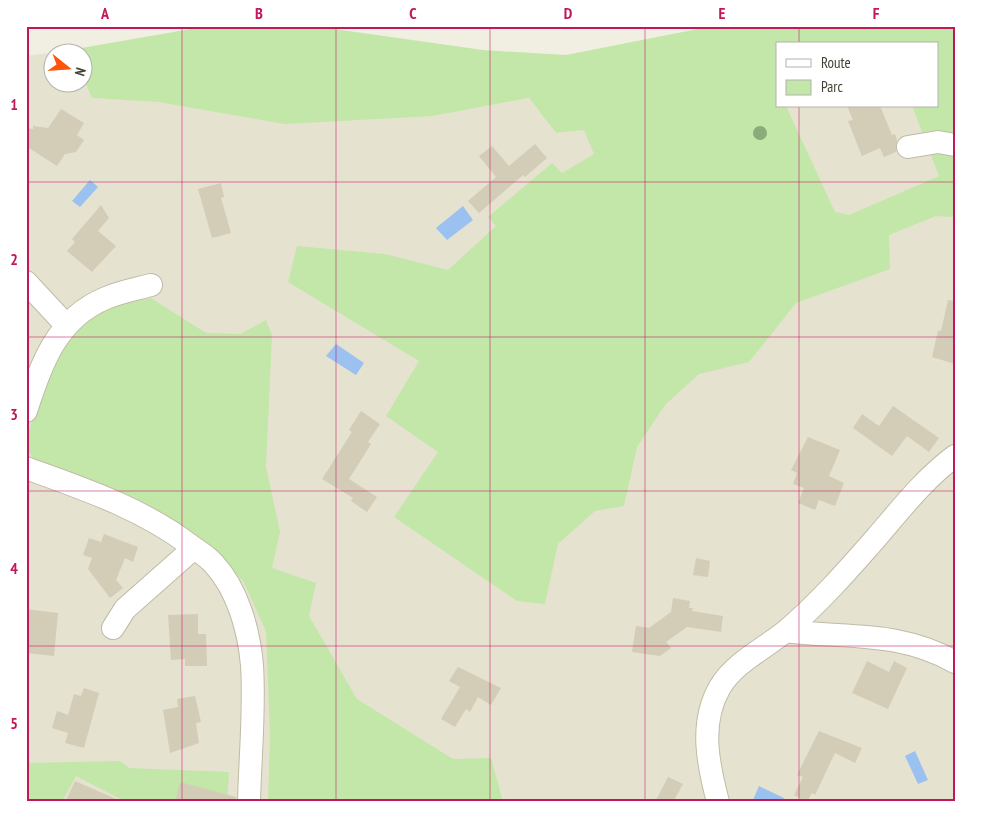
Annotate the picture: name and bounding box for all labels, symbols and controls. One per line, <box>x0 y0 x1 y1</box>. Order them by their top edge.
text: A <box>100 3 110 23</box>
text: B <box>255 3 263 23</box>
text: C <box>409 3 417 23</box>
text: D <box>564 3 573 23</box>
text: E <box>719 3 726 23</box>
text: F <box>873 3 880 23</box>
north arrow <box>42 42 92 92</box>
legend <box>776 42 938 108</box>
text: Route <box>821 53 851 72</box>
text: N <box>71 66 90 78</box>
text: Parc <box>821 77 843 96</box>
text: 1 <box>10 94 18 114</box>
text: 2 <box>10 249 18 269</box>
text: 3 <box>10 404 18 424</box>
text: 4 <box>10 558 18 578</box>
text: 5 <box>10 713 18 733</box>

